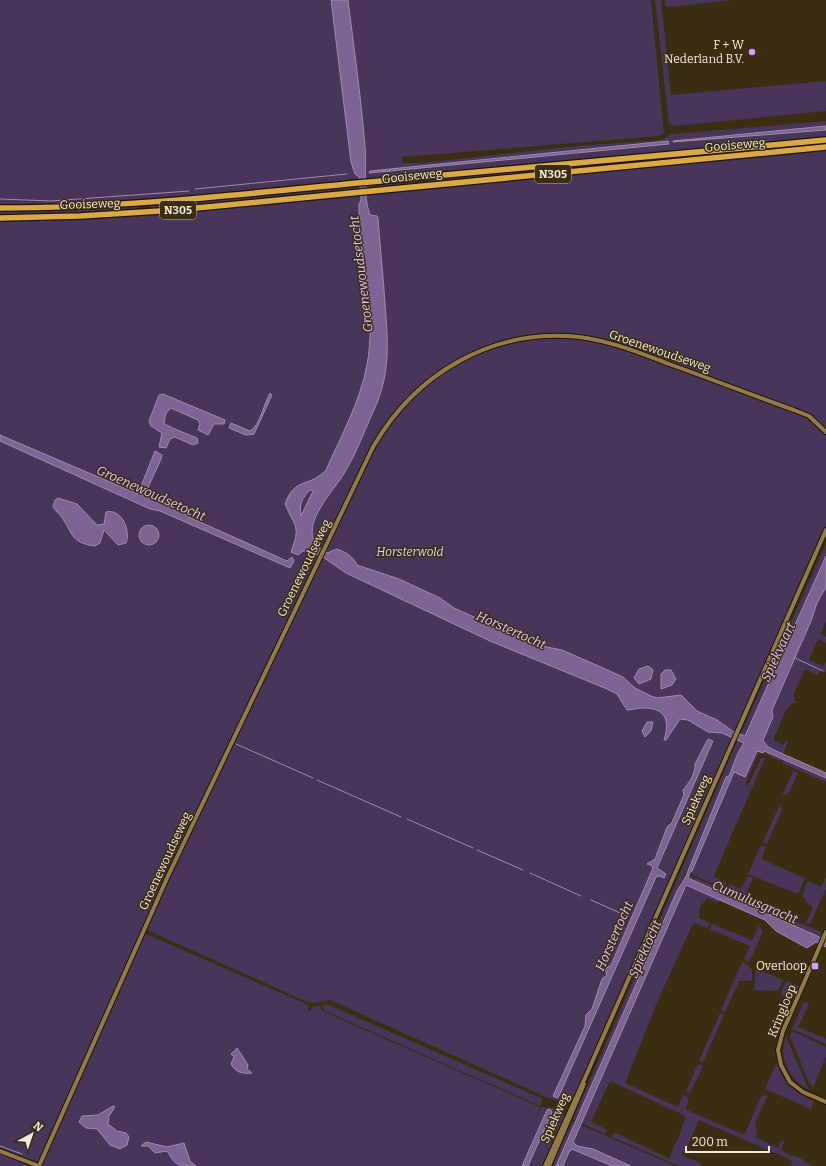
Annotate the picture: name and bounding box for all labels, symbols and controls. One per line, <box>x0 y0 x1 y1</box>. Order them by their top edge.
place label: F + W Nederland B.V. <box>664 38 745 66</box>
marker: F + W Nederland B.V. <box>747 47 757 57</box>
street label: Gooiseweg <box>704 135 766 155</box>
road number: N305 <box>535 165 571 183</box>
street label: Gooiseweg <box>381 166 443 186</box>
street label: Gooiseweg <box>59 196 121 212</box>
road number: N305 <box>160 201 196 219</box>
water label: Groenewoudsetocht <box>346 214 376 333</box>
street label: Groenewoudseweg <box>607 327 713 375</box>
water label: Groenewoudsetocht <box>94 462 208 524</box>
street label: Groenewoudseweg <box>274 517 334 619</box>
park label: Horsterwold <box>376 545 444 559</box>
water label: Horstertocht <box>474 608 548 652</box>
water label: Spiekvaart <box>758 620 798 684</box>
street label: Spiekweg <box>679 772 713 827</box>
street label: Groenewoudseweg <box>136 809 194 912</box>
water label: Cumulusgracht <box>710 877 800 927</box>
water label: Horstertocht <box>592 899 636 973</box>
water label: Spiektocht <box>626 917 665 980</box>
place label: Overloop <box>756 959 807 973</box>
marker: Overloop <box>810 961 820 971</box>
street label: Kringloop <box>765 983 799 1039</box>
street label: Spiekweg <box>538 1090 572 1145</box>
north arrow <box>12 1114 52 1154</box>
text: N <box>31 1119 46 1135</box>
scale bar <box>686 1128 769 1154</box>
text: 200 m <box>692 1135 728 1149</box>

